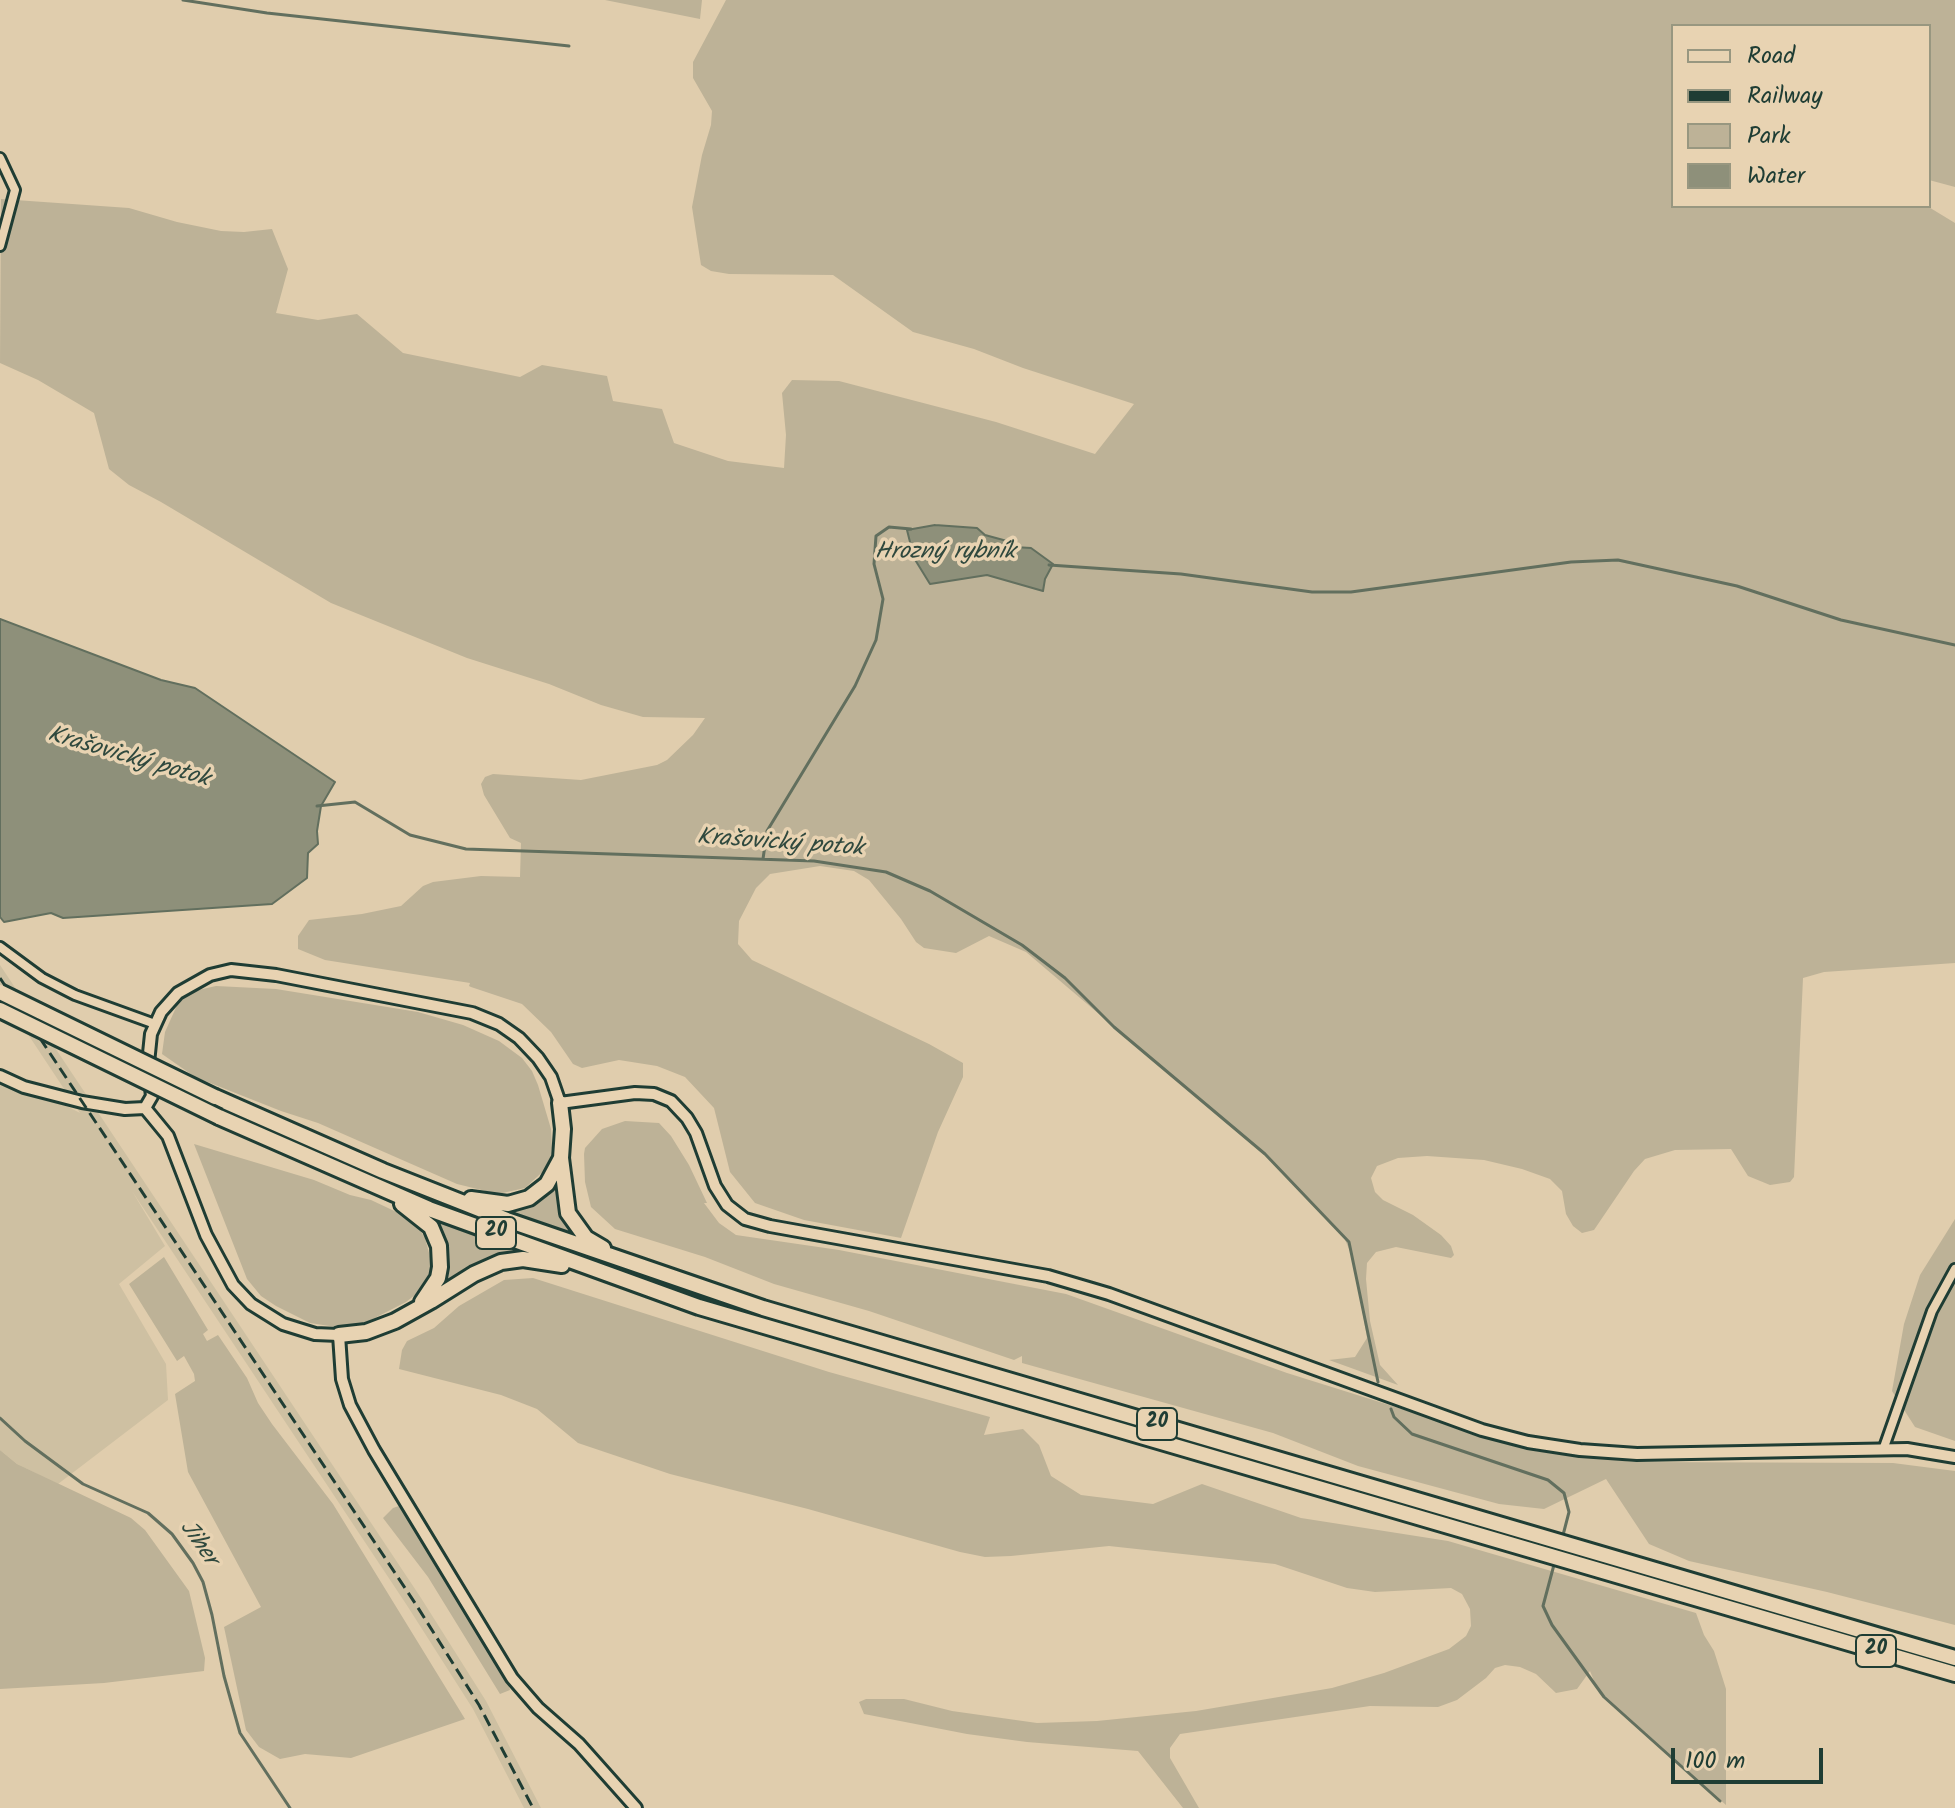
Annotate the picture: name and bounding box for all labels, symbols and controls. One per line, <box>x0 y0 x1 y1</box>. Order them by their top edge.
legend <box>1671 24 1931 208</box>
text: Road <box>1747 37 1795 76</box>
text: Railway <box>1747 77 1823 116</box>
text: Park <box>1747 117 1791 156</box>
text: Water <box>1747 157 1805 196</box>
water label: Hrozný rybník <box>875 540 1015 568</box>
water label: Krašovický potok <box>44 722 212 796</box>
water label: Krašovický potok <box>696 825 864 865</box>
road number: 20 <box>476 1217 516 1249</box>
road number: 20 <box>1137 1408 1177 1440</box>
water label: Jiher <box>171 1516 223 1572</box>
road number: 20 <box>1856 1635 1896 1667</box>
scale bar <box>1675 1732 1827 1782</box>
text: 100 m <box>1685 1742 1745 1781</box>

